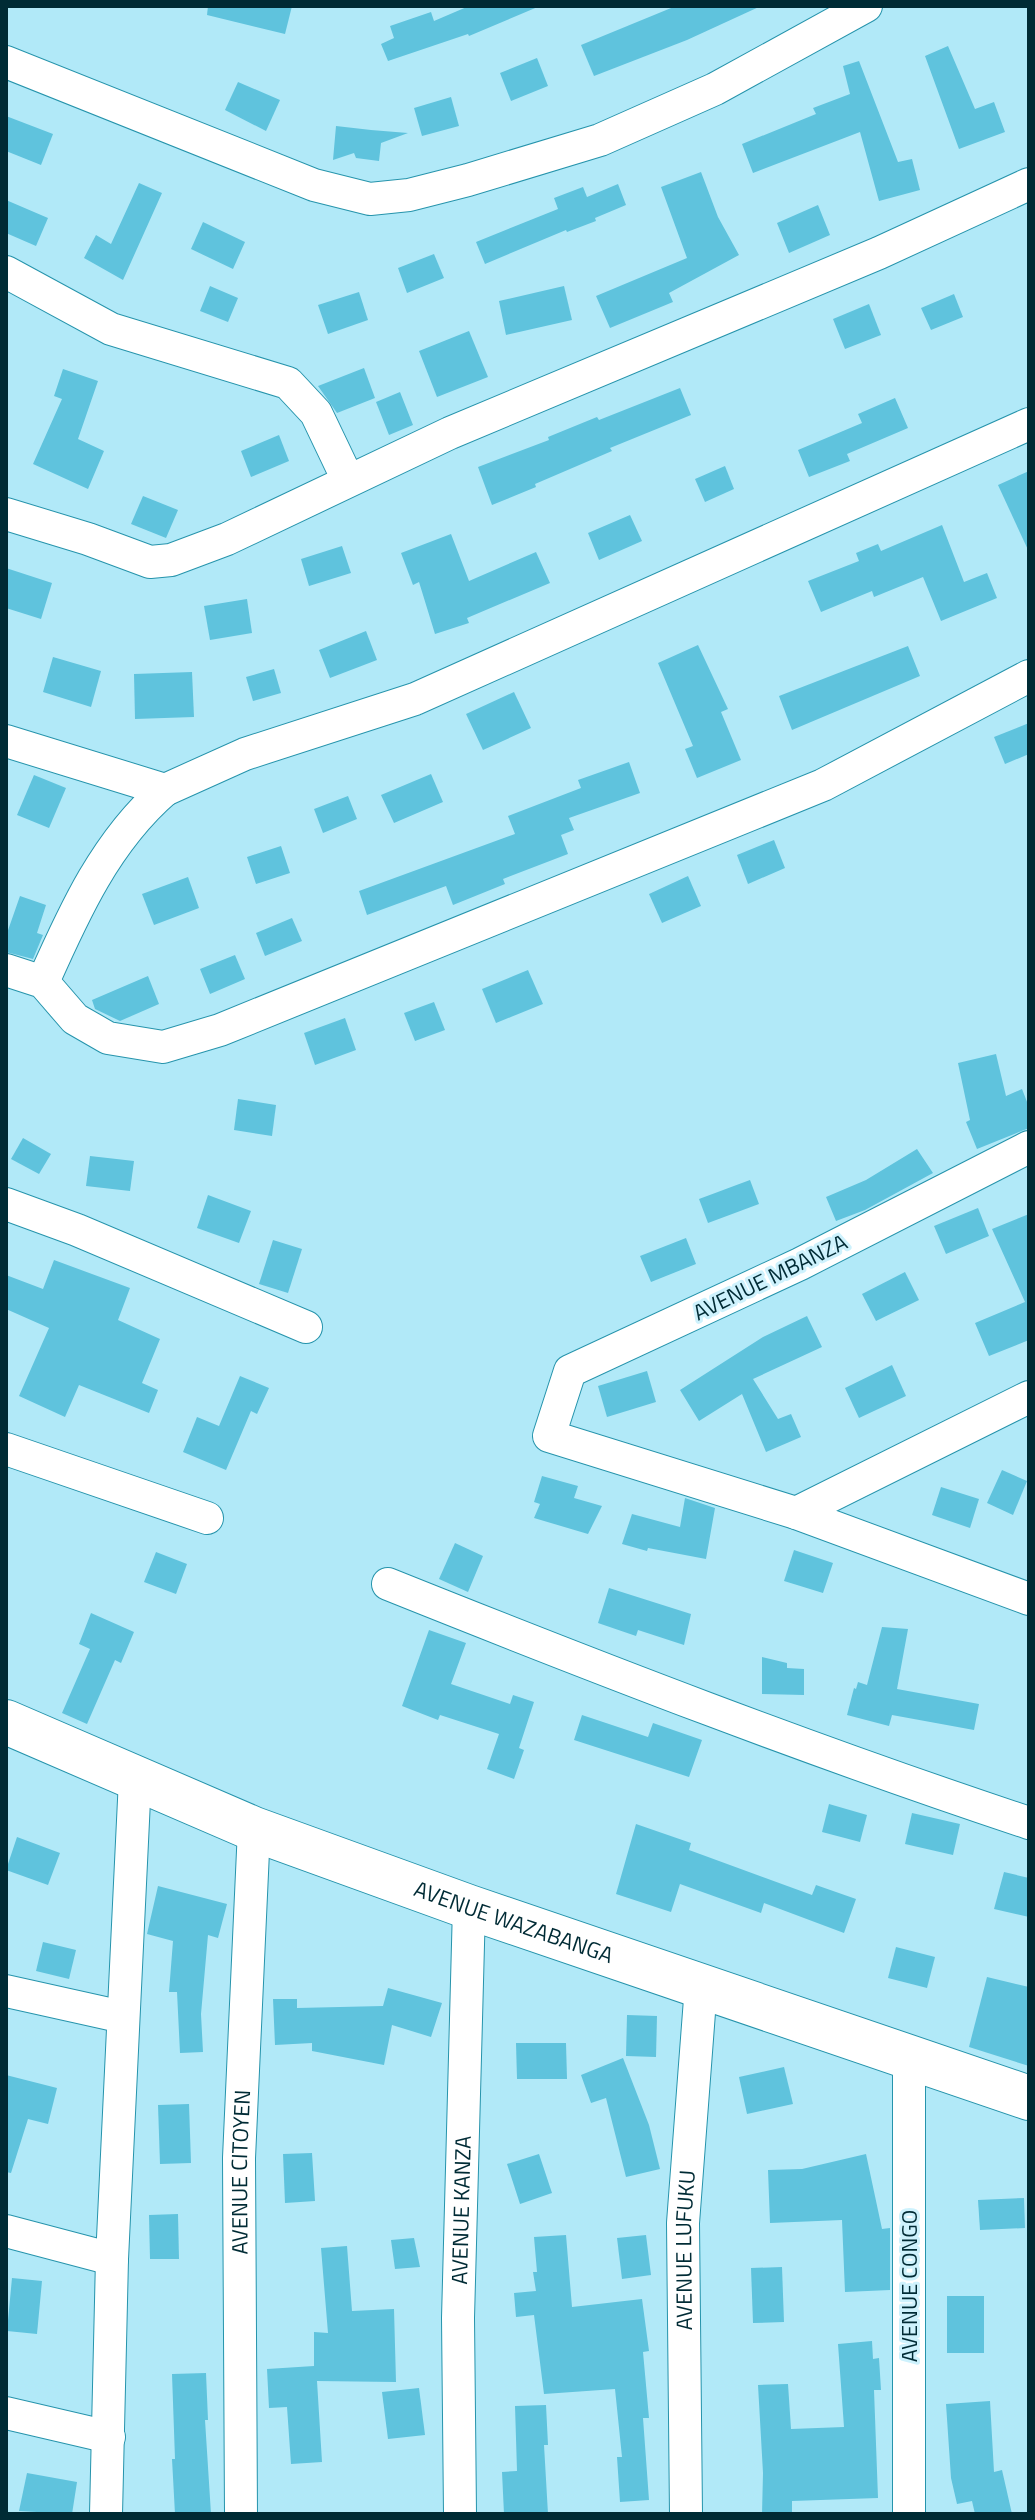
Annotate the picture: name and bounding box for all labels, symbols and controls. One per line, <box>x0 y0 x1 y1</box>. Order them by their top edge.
street label: AVENUE MBANZA <box>687 1225 853 1329</box>
street label: AVENUE WAZABANGA <box>409 1872 618 1972</box>
street label: AVENUE CITOYEN <box>222 2089 259 2255</box>
street label: AVENUE KANZA <box>442 2135 480 2285</box>
street label: AVENUE LUFUKU <box>666 2169 704 2330</box>
street label: AVENUE CONGO <box>892 2210 926 2362</box>

